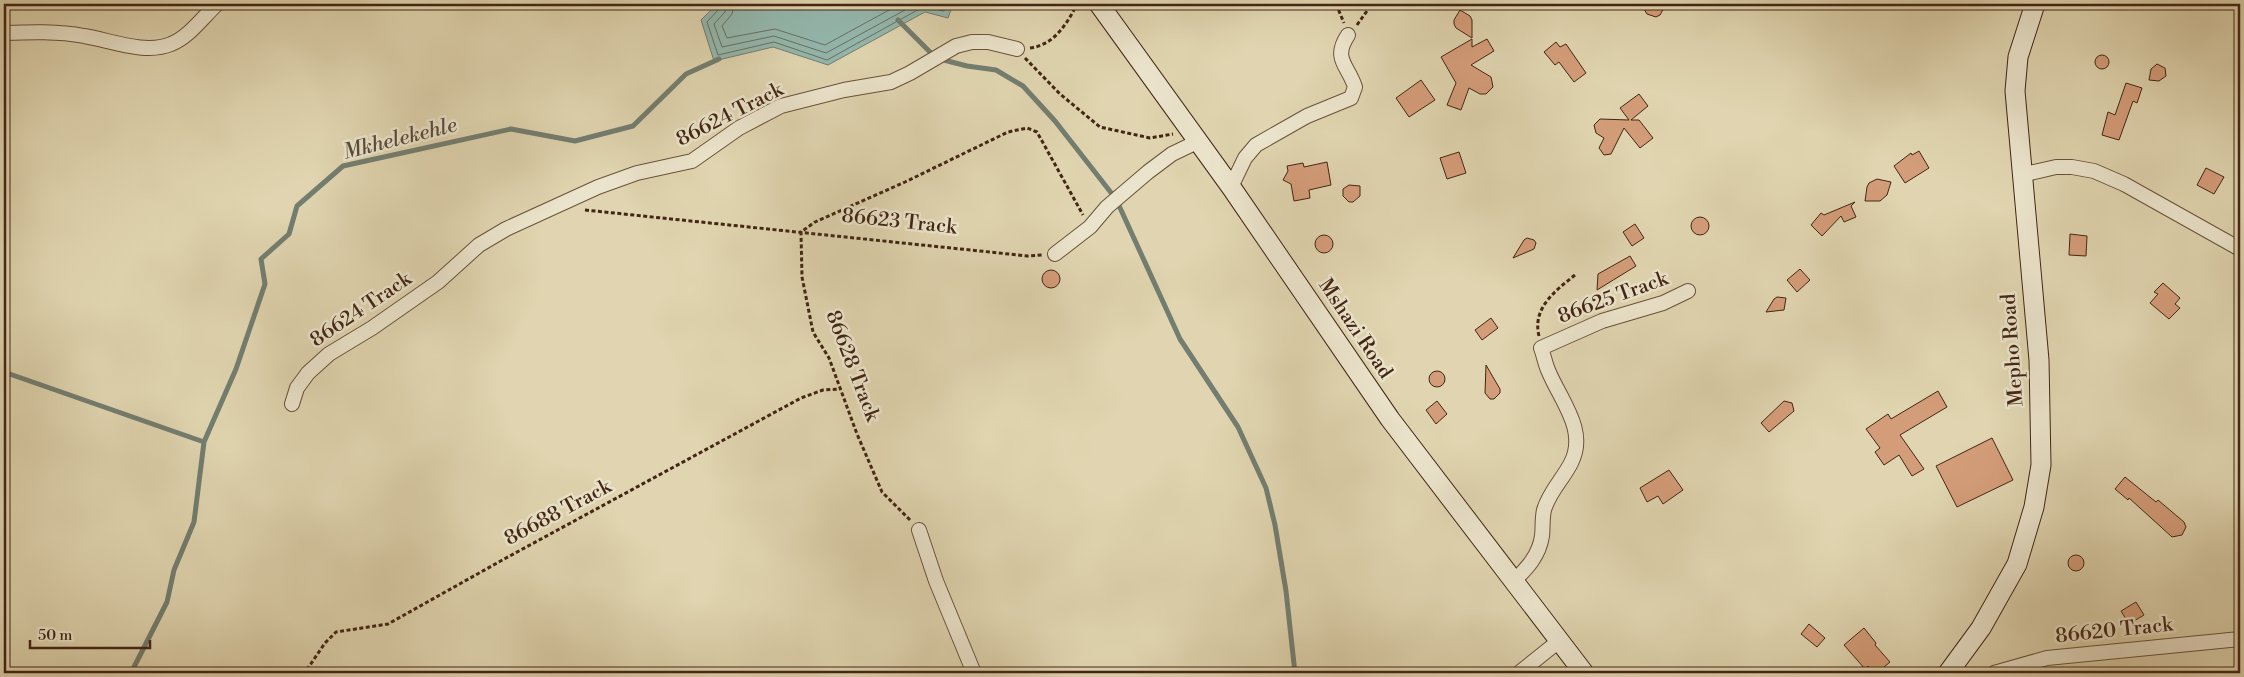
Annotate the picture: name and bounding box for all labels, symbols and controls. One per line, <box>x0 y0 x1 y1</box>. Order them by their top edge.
street label: 86624 Track <box>672 77 789 153</box>
water label: Mkhelekehle <box>340 112 460 166</box>
street label: 86623 Track <box>840 204 959 241</box>
street label: 86624 Track <box>306 266 418 353</box>
street label: 86625 Track <box>1554 266 1673 329</box>
street label: Mshazi Road <box>1312 274 1398 384</box>
street label: Mepho Road <box>1997 292 2029 407</box>
street label: 86628 Track <box>819 307 885 426</box>
street label: 86688 Track <box>500 474 617 552</box>
street label: 86620 Track <box>2054 612 2175 650</box>
scale bar <box>30 617 150 649</box>
text: 50 m <box>38 626 72 645</box>

